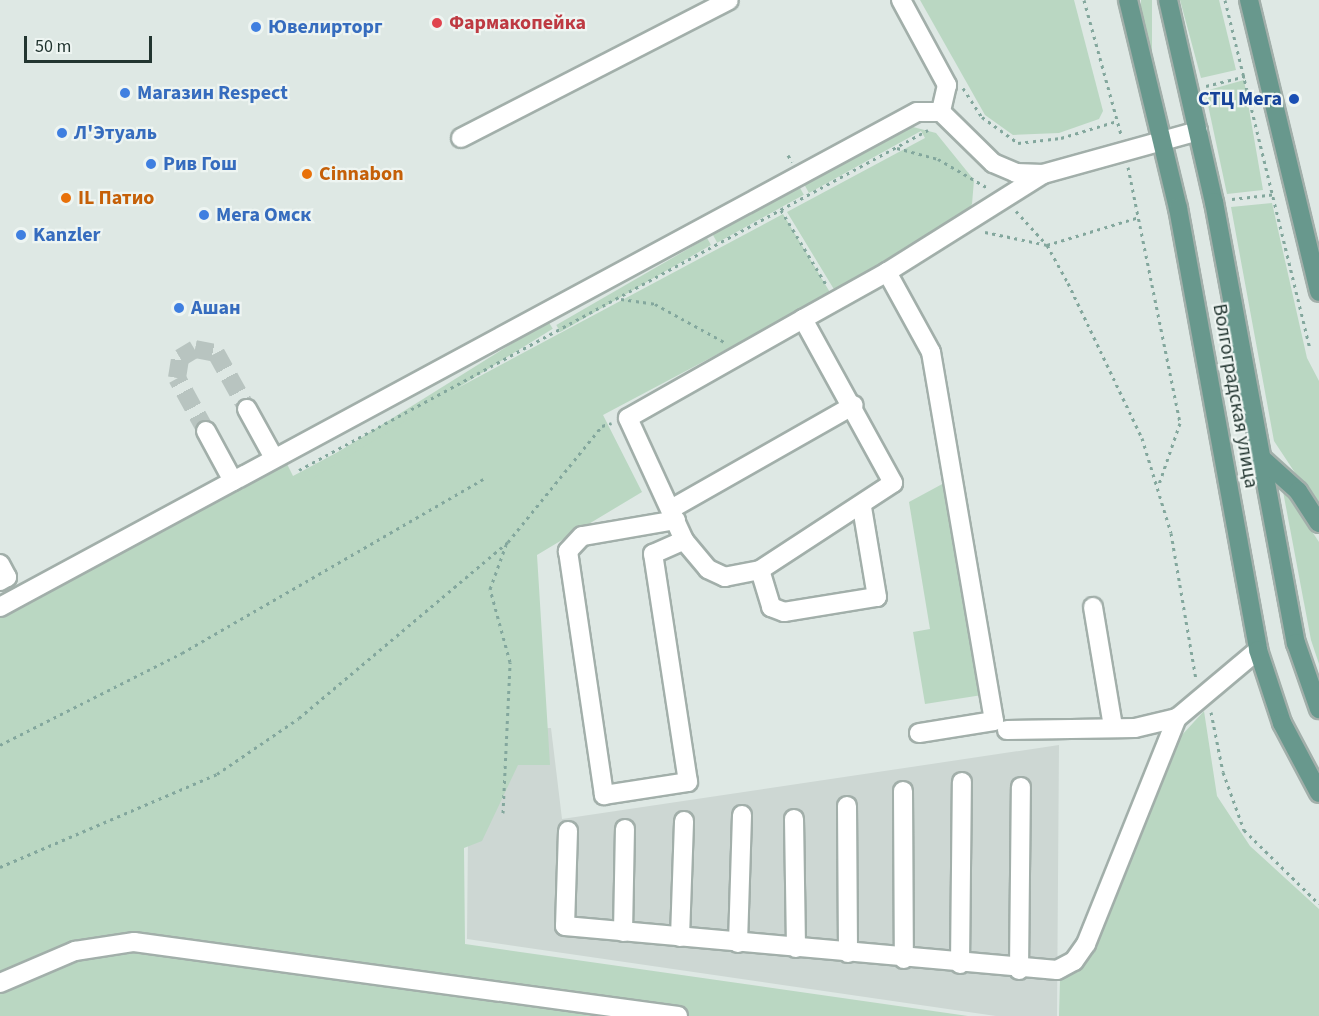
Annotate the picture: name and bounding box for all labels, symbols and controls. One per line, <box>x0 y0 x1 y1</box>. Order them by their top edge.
place label: Фармакопейка <box>449 11 586 35</box>
place label: Ювелирторг <box>268 15 383 39</box>
marker: Фармакопейка <box>430 16 444 30</box>
marker: Ювелирторг <box>249 20 263 34</box>
scale bar <box>27 24 154 62</box>
text: 50 m <box>35 34 71 59</box>
place label: Магазин Respect <box>137 81 288 105</box>
marker: Магазин Respect <box>118 86 132 100</box>
place label: СТЦ Мега <box>1198 87 1282 111</box>
marker: СТЦ Мега <box>1287 92 1301 106</box>
place label: Л'Этуаль <box>74 121 157 145</box>
marker: Л'Этуаль <box>55 126 69 140</box>
place label: Рив Гош <box>163 152 237 176</box>
marker: Рив Гош <box>144 157 158 171</box>
place label: Cinnabon <box>319 162 404 186</box>
marker: Cinnabon <box>300 167 314 181</box>
place label: IL Патио <box>78 186 154 210</box>
marker: IL Патио <box>59 191 73 205</box>
place label: Мега Омск <box>216 203 311 227</box>
marker: Мега Омск <box>197 208 211 222</box>
place label: Kanzler <box>33 223 100 247</box>
marker: Kanzler <box>14 228 28 242</box>
place label: Ашан <box>191 296 241 320</box>
marker: Ашан <box>172 301 186 315</box>
street label: Волгоградская улица <box>1207 302 1263 490</box>

